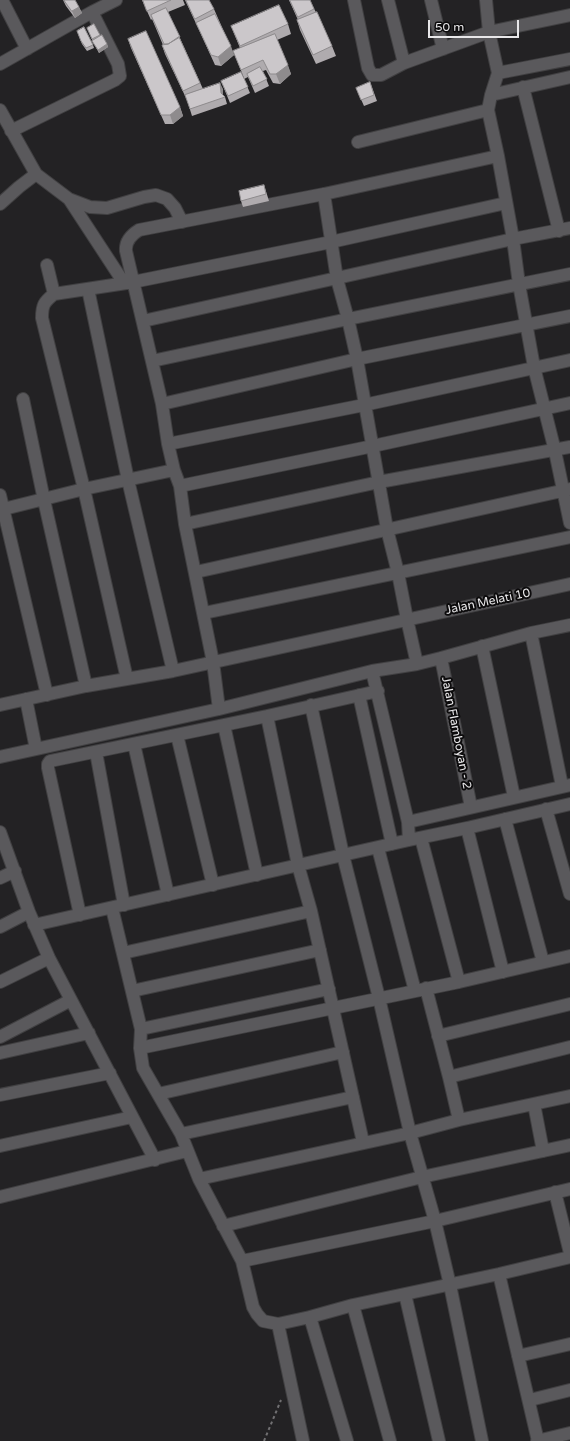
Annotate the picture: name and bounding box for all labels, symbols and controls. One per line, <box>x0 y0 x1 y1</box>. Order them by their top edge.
scale bar <box>430 12 521 38</box>
text: 50 m <box>435 20 464 34</box>
street label: Jalan Melati 10 <box>444 586 532 618</box>
street label: Jalan Flamboyan - 2 <box>438 676 474 790</box>

